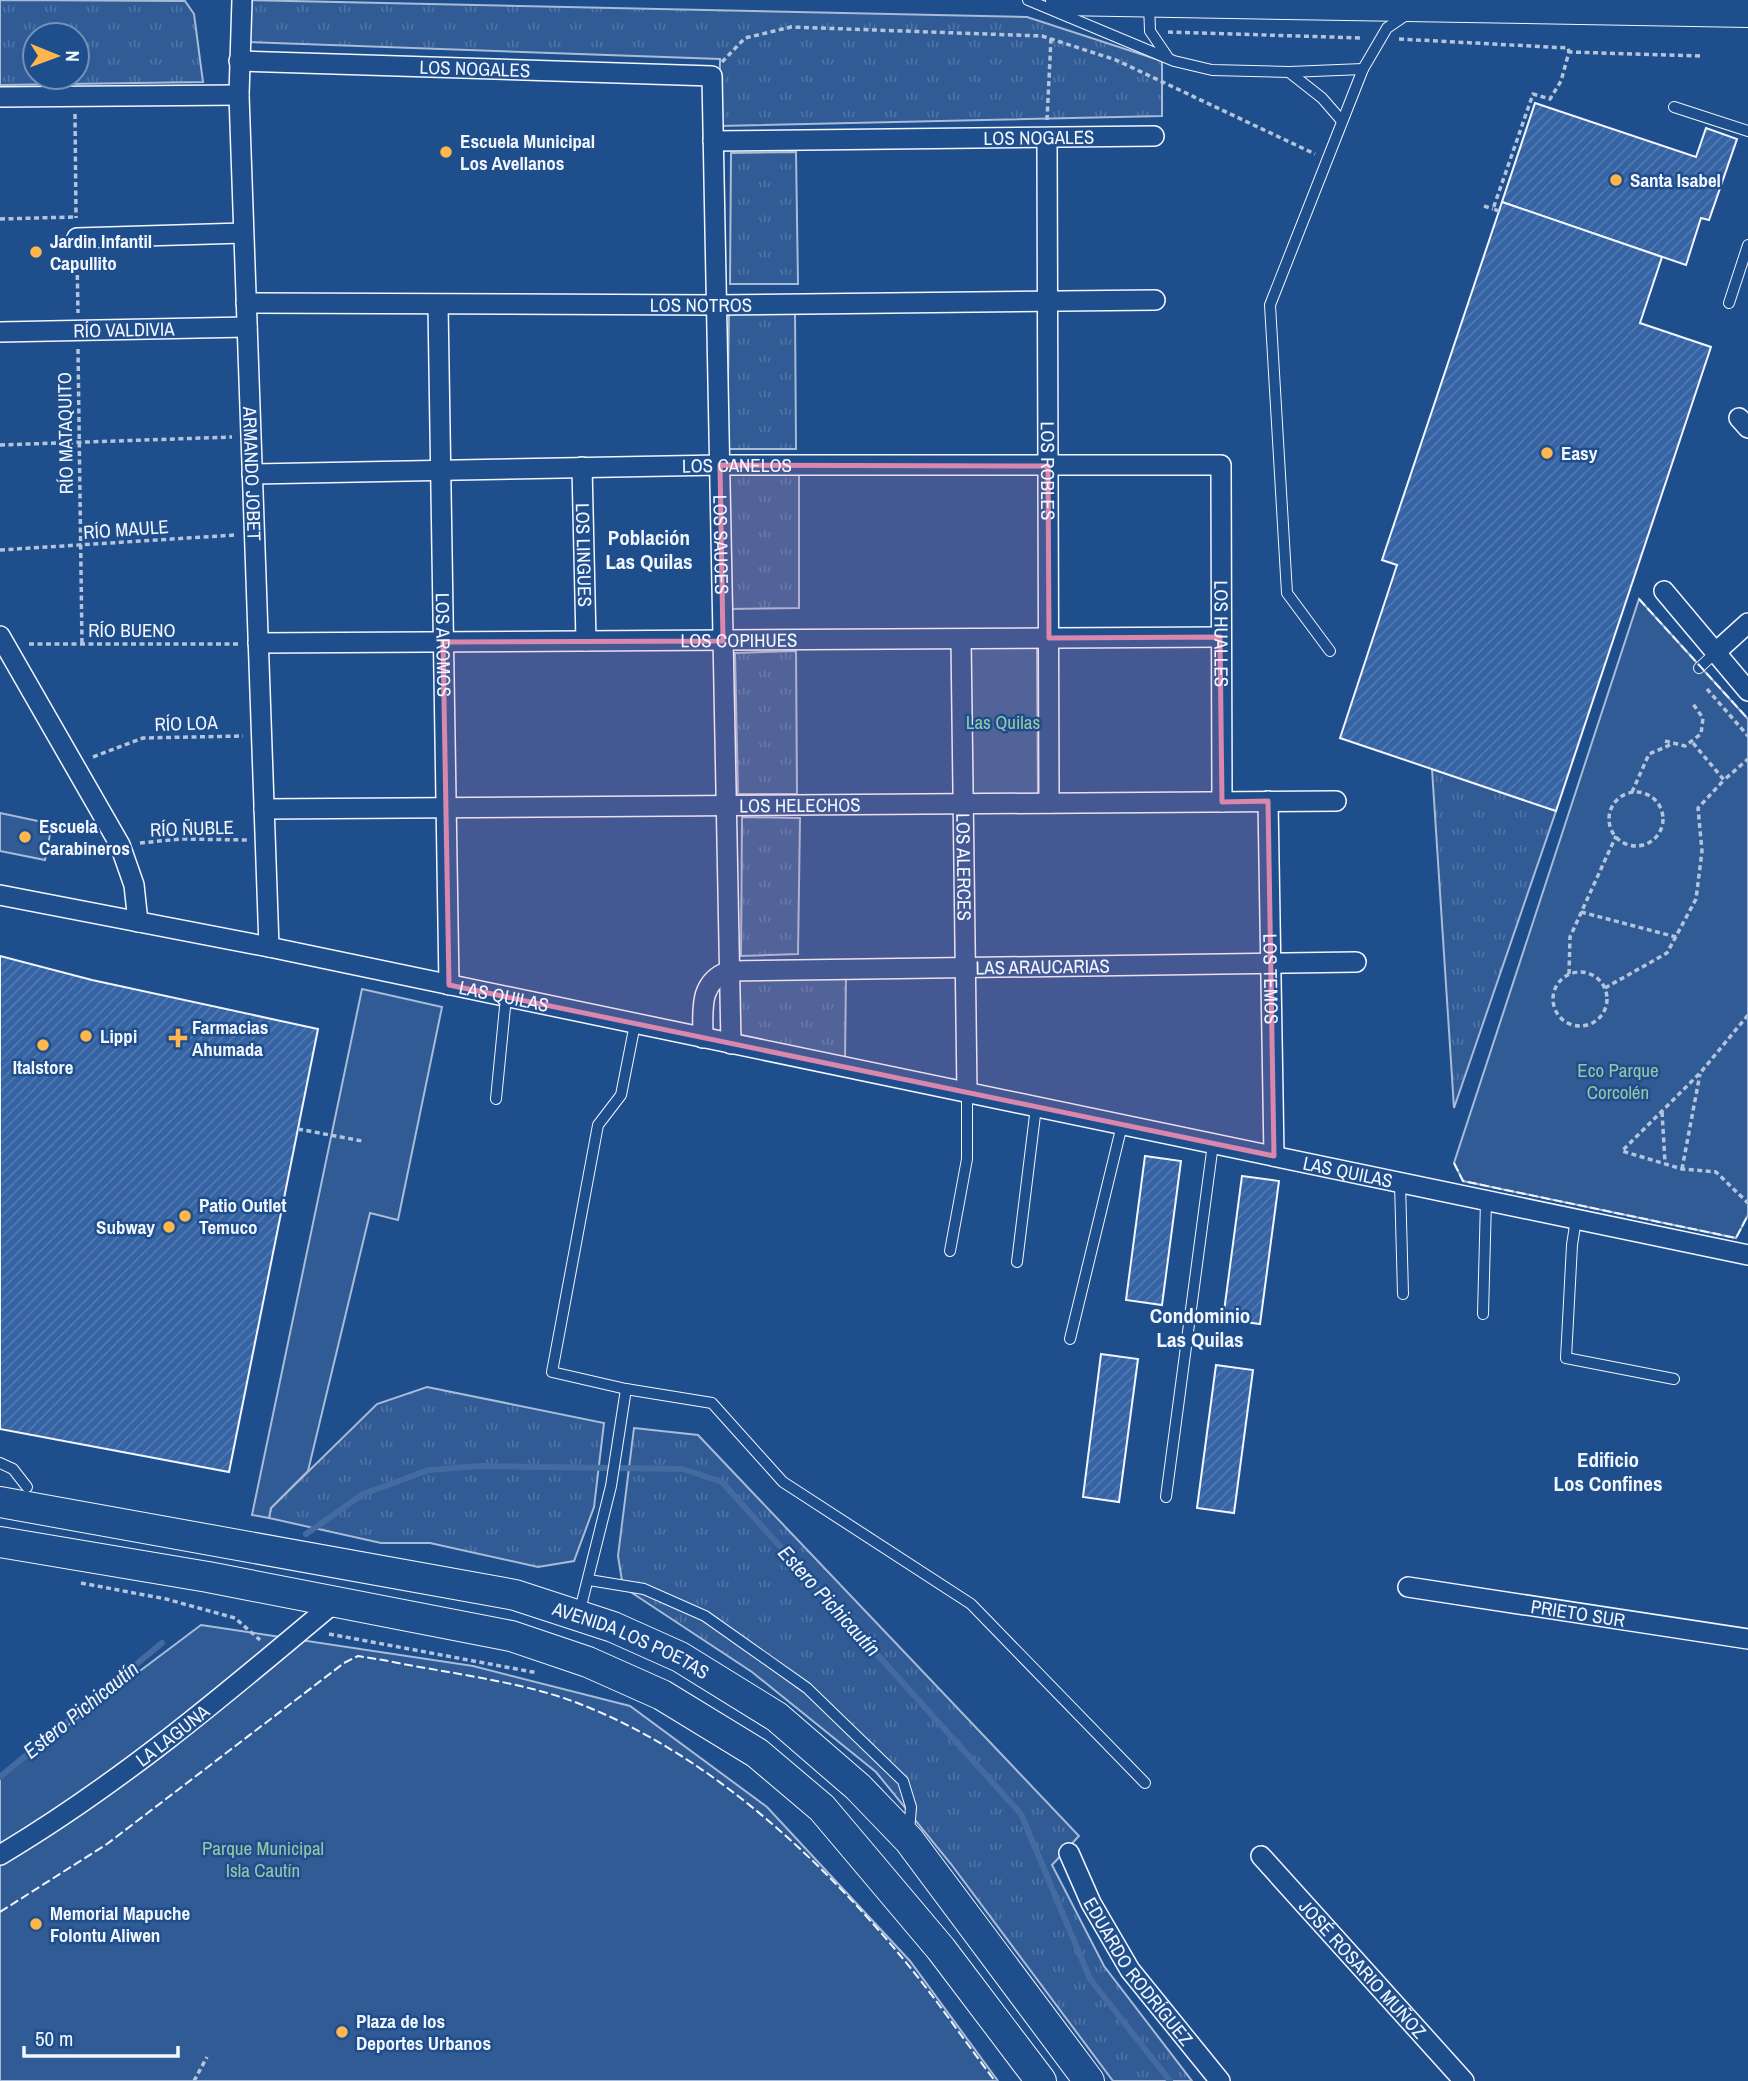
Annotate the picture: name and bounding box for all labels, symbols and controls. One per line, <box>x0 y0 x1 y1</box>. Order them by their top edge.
north arrow <box>21 21 91 91</box>
text: N <box>60 50 86 62</box>
street label: LOS NOGALES <box>419 54 531 83</box>
street label: LOS NOGALES <box>983 124 1095 151</box>
place label: Escuela Municipal Los Avellanos <box>460 128 595 176</box>
marker: Escuela Municipal Los Avellanos <box>438 144 454 160</box>
place label: Santa Isabel <box>1630 167 1721 193</box>
marker: Santa Isabel <box>1608 172 1624 188</box>
place label: Jardin Infantil Capullito <box>50 228 152 276</box>
marker: Jardin Infantil Capullito <box>28 244 44 260</box>
street label: LOS NOTROS <box>650 292 752 318</box>
street label: RÍO VALDIVIA <box>73 315 175 344</box>
street label: RÍO MATAQUITO <box>51 372 79 494</box>
street label: ARMANDO JOBET <box>237 405 268 542</box>
street label: LOS ROBLES <box>1035 422 1061 520</box>
place label: Easy <box>1561 440 1598 466</box>
marker: Easy <box>1539 445 1555 461</box>
street label: LOS CANELOS <box>682 452 792 479</box>
street label: LOS SAUCES <box>707 495 735 595</box>
street label: LOS LINGUES <box>570 503 598 607</box>
street label: RÍO MAULE <box>82 513 170 545</box>
district label: Población Las Quilas <box>605 523 693 576</box>
street label: LOS HUALLES <box>1208 581 1235 687</box>
street label: LOS AROMOS <box>430 593 457 697</box>
street label: RÍO BUENO <box>88 617 176 643</box>
street label: LOS COPIHUES <box>680 627 798 653</box>
street label: RÍO LOA <box>154 709 219 737</box>
park label: Las Quilas <box>966 709 1040 735</box>
street label: LOS HELECHOS <box>739 792 861 818</box>
place label: Escuela Carabineros <box>39 813 130 861</box>
street label: LOS ALERCES <box>950 813 978 921</box>
street label: RÍO ÑUBLE <box>150 814 234 842</box>
marker: Escuela Carabineros <box>17 829 33 845</box>
street label: LOS TEMOS <box>1257 933 1285 1025</box>
street label: LAS ARAUCARIAS <box>975 953 1110 980</box>
street label: LAS QUILAS <box>457 974 551 1018</box>
place label: Farmacias Ahumada <box>192 1014 268 1062</box>
place label: Lippi <box>100 1023 137 1049</box>
marker: Lippi <box>78 1028 94 1044</box>
marker: Farmacias Ahumada <box>170 1030 186 1046</box>
marker: Italstore <box>35 1037 51 1053</box>
place label: Italstore <box>13 1054 74 1080</box>
park label: Eco Parque Corcolén <box>1577 1057 1659 1105</box>
street label: LAS QUILAS <box>1301 1150 1395 1194</box>
place label: Patio Outlet Temuco <box>199 1192 286 1240</box>
marker: Patio Outlet Temuco <box>177 1208 193 1224</box>
place label: Subway <box>96 1214 155 1240</box>
marker: Subway <box>161 1219 177 1235</box>
district label: Condominio Las Quilas <box>1150 1301 1250 1354</box>
district label: Edificio Los Confines <box>1553 1445 1663 1498</box>
water label: Estero Pichicautín <box>772 1539 887 1663</box>
street label: PRIETO SUR <box>1529 1593 1627 1633</box>
street label: AVENIDA LOS POETAS <box>548 1595 714 1685</box>
water label: Estero Pichicautín <box>17 1654 144 1765</box>
street label: LA LAGUNA <box>130 1698 215 1772</box>
park label: Parque Municipal Isla Cautín <box>202 1835 324 1883</box>
street label: EDUARDO RODRÍGUEZ <box>1077 1893 1199 2051</box>
street label: JOSÉ ROSARIO MUÑOZ <box>1293 1894 1433 2044</box>
place label: Memorial Mapuche Folontu Aliwen <box>50 1900 191 1948</box>
marker: Memorial Mapuche Folontu Aliwen <box>28 1916 44 1932</box>
place label: Plaza de los Deportes Urbanos <box>356 2008 491 2056</box>
scale bar <box>24 2014 178 2058</box>
text: 50 m <box>35 2024 73 2053</box>
marker: Plaza de los Deportes Urbanos <box>334 2024 350 2040</box>

